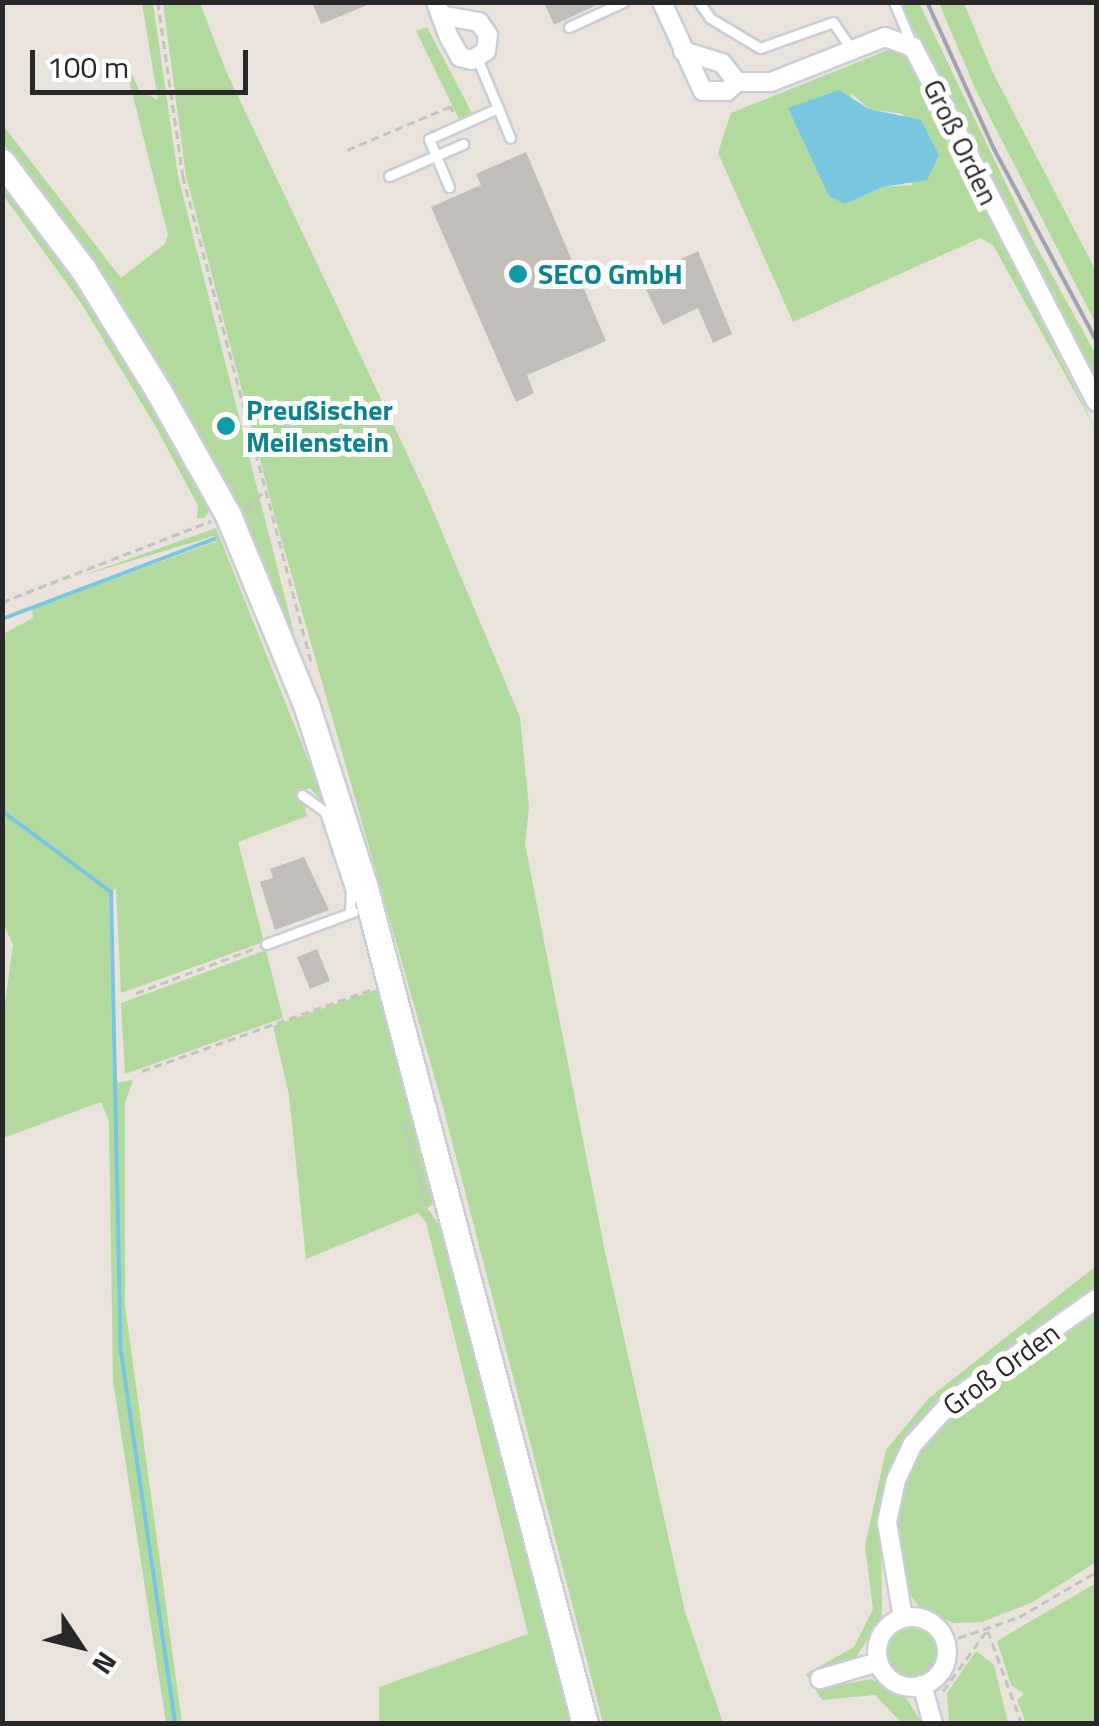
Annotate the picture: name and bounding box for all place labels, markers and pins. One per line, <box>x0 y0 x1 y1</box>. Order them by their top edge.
place label: SECO GmbH <box>538 257 683 291</box>
marker: SECO GmbH <box>507 263 529 285</box>
place label: Preußischer Meilenstein <box>246 393 393 459</box>
marker: Preußischer Meilenstein <box>215 415 237 437</box>

